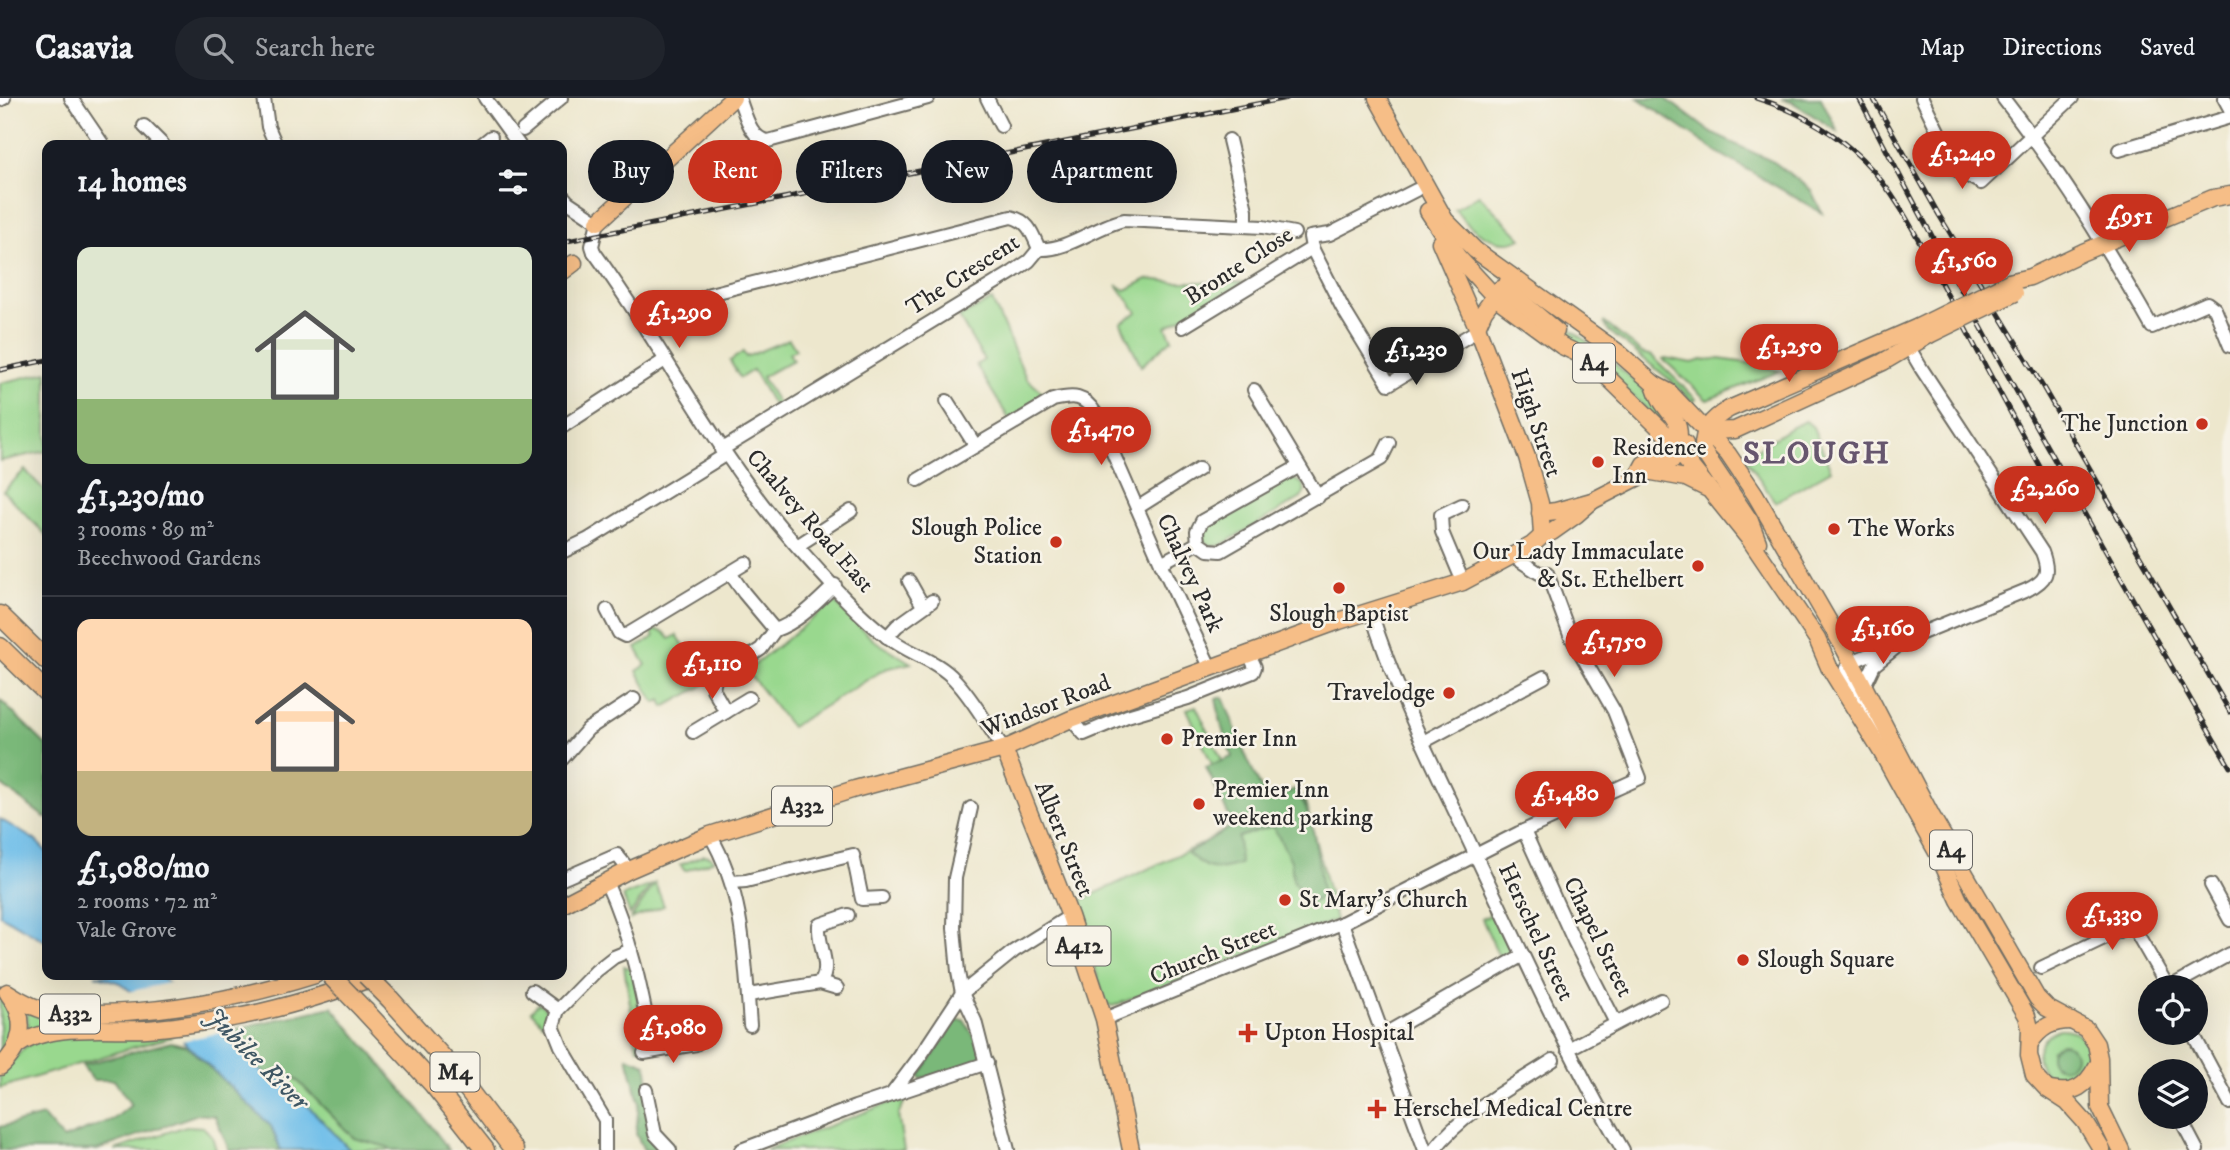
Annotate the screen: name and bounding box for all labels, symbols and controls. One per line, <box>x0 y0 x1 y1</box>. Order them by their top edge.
search box <box>175 17 665 80</box>
text: Casavia <box>35 28 133 69</box>
icon: search <box>199 29 237 67</box>
text: Search here <box>255 32 375 65</box>
text: Map <box>1920 33 1965 63</box>
text: Directions <box>2003 33 2102 63</box>
text: Saved <box>2140 33 2195 63</box>
pin: £1,240 <box>1905 132 2019 191</box>
text: £1,240 <box>1928 139 1996 168</box>
chip: Buy <box>588 140 674 203</box>
chip: Rent <box>688 140 782 203</box>
chip: Filters <box>796 140 907 203</box>
chip: New <box>921 140 1013 203</box>
chip: Apartment <box>1027 140 1177 203</box>
icon: filters <box>494 163 532 201</box>
text: 14 homes <box>77 164 187 201</box>
pin: £951 <box>2088 194 2170 254</box>
text: £951 <box>2105 202 2153 231</box>
street label: Bronte Close <box>1179 220 1299 312</box>
street label: The Crescent <box>901 227 1025 323</box>
pin: £1,560 <box>1907 238 2021 298</box>
text: £1,560 <box>1931 246 1997 275</box>
pin: £1,290 <box>622 290 736 350</box>
icon: home <box>242 292 368 418</box>
text: £1,290 <box>646 298 712 327</box>
pin: £1,250 <box>1732 324 1846 384</box>
pin: £1,230 <box>1359 328 1473 387</box>
text: £1,250 <box>1756 332 1822 361</box>
text: £1,230 <box>1385 335 1447 364</box>
road number: A4 <box>1573 344 1615 382</box>
street label: High Street <box>1503 365 1569 481</box>
pin: £1,470 <box>1044 408 1158 467</box>
place label: The Junction <box>2061 409 2188 439</box>
text: £1,470 <box>1067 415 1135 444</box>
marker: The Junction <box>2194 416 2210 432</box>
place label: Residence Inn <box>1612 433 1707 491</box>
district label: SLOUGH <box>1743 434 1891 474</box>
street label: Chalvey Road East <box>739 443 881 599</box>
marker: Residence Inn <box>1590 454 1606 470</box>
pin: £2,260 <box>1988 466 2102 526</box>
text: £2,260 <box>2010 474 2080 503</box>
text: £1,230/mo <box>77 478 204 515</box>
street label: Chalvey Park <box>1149 509 1231 637</box>
place label: Slough Police Station <box>911 513 1042 571</box>
place label: The Works <box>1848 514 1955 544</box>
text: 3 rooms · 89 m² <box>77 515 214 544</box>
marker: The Works <box>1826 521 1842 537</box>
marker: Slough Police Station <box>1048 534 1064 550</box>
place label: Our Lady Immaculate & St. Ethelbert <box>1472 537 1684 595</box>
text: Beechwood Gardens <box>77 544 261 573</box>
marker: Our Lady Immaculate & St. Ethelbert <box>1690 558 1706 574</box>
marker: Slough Baptist <box>1331 580 1347 596</box>
place label: Slough Baptist <box>1269 599 1409 629</box>
pin: £1,160 <box>1826 606 1940 666</box>
text: £1,160 <box>1851 614 1915 643</box>
pin: £1,750 <box>1557 620 1671 679</box>
text: £1,750 <box>1582 627 1646 656</box>
pin: £1,110 <box>655 642 769 701</box>
text: £1,110 <box>682 649 742 678</box>
icon: home <box>242 664 368 790</box>
street label: Windsor Road <box>976 668 1115 745</box>
place label: Travelodge <box>1327 678 1435 708</box>
marker: Travelodge <box>1441 685 1457 701</box>
place label: Premier Inn <box>1181 724 1297 754</box>
marker: Premier Inn <box>1159 731 1175 747</box>
pin: £1,480 <box>1508 772 1622 831</box>
place label: Premier Inn weekend parking <box>1212 775 1373 833</box>
street label: Albert Street <box>1027 777 1101 902</box>
text: £1,480 <box>1531 779 1599 808</box>
road number: A332 <box>772 786 832 826</box>
marker: Premier Inn weekend parking <box>1191 796 1207 812</box>
road number: A4 <box>1930 830 1972 870</box>
text: £1,080/mo <box>77 850 209 887</box>
street label: Herschel Street <box>1491 858 1581 1006</box>
street label: Chapel Street <box>1556 872 1640 1002</box>
place label: St Mary's Church <box>1299 885 1468 915</box>
text: 2 rooms · 72 m² <box>77 887 217 916</box>
marker: St Mary's Church <box>1277 892 1293 908</box>
pin: £1,330 <box>2055 892 2169 952</box>
text: £1,330 <box>2082 900 2142 929</box>
street label: Church Street <box>1145 914 1281 992</box>
text: Vale Grove <box>77 916 177 945</box>
road number: A412 <box>1048 926 1110 966</box>
place label: Slough Square <box>1757 945 1895 975</box>
marker: Slough Square <box>1735 952 1751 968</box>
map controls <box>2138 975 2208 1129</box>
button: locate <box>2138 975 2208 1045</box>
road number: A332 <box>40 995 100 1034</box>
water label: Jubilee River <box>198 1000 317 1119</box>
pin: £1,080 <box>616 1006 730 1065</box>
text: £1,080 <box>640 1013 706 1042</box>
place label: Upton Hospital <box>1264 1018 1415 1048</box>
marker: Upton Hospital <box>1238 1023 1258 1043</box>
road number: M4 <box>430 1052 480 1091</box>
button: layers <box>2138 1059 2208 1129</box>
place label: Herschel Medical Centre <box>1393 1094 1632 1124</box>
marker: Herschel Medical Centre <box>1367 1099 1387 1119</box>

